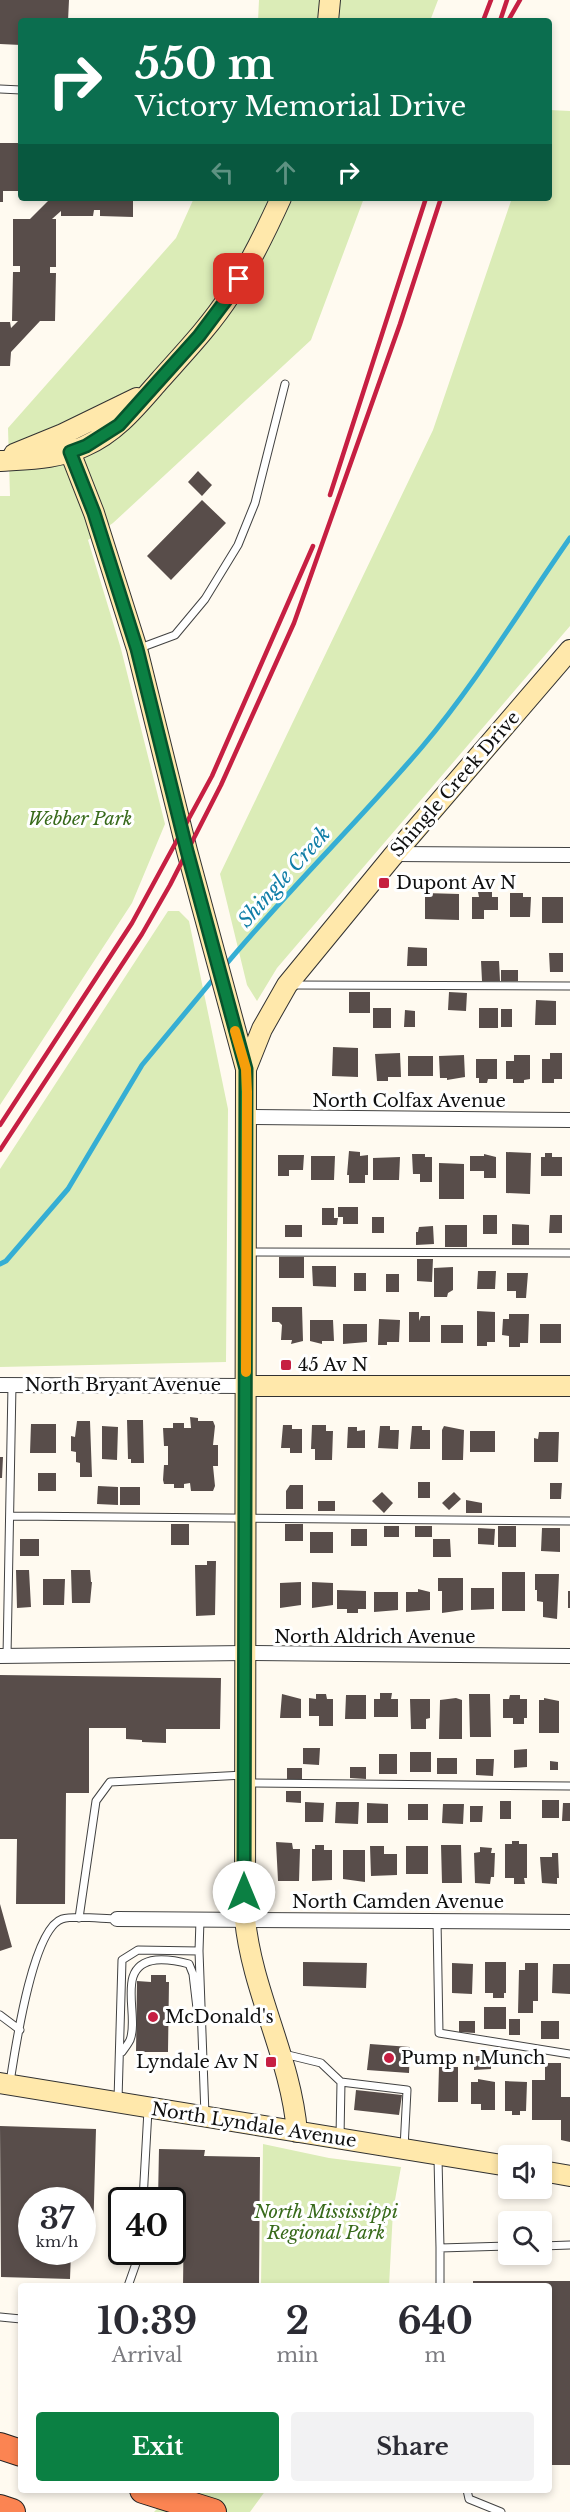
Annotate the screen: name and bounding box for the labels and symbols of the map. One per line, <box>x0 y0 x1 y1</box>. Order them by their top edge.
pin <box>213 253 264 304</box>
street label: Shingle Creek Drive <box>386 707 524 861</box>
park label: Webber Park <box>28 808 132 830</box>
water label: Shingle Creek <box>233 822 335 932</box>
place label: Dupont Av N <box>396 872 516 894</box>
marker: Dupont Av N <box>377 876 391 890</box>
street label: North Colfax Avenue <box>312 1090 506 1112</box>
place label: 45 Av N <box>298 1354 368 1376</box>
marker: 45 Av N <box>279 1358 293 1372</box>
street label: North Bryant Avenue <box>25 1374 221 1396</box>
street label: North Aldrich Avenue <box>274 1626 476 1648</box>
position arrow <box>212 1860 276 1924</box>
street label: North Camden Avenue <box>292 1891 504 1913</box>
place label: McDonald's <box>165 2006 274 2028</box>
marker: McDonald's <box>146 2010 160 2024</box>
place label: Pump n Munch <box>401 2047 545 2069</box>
place label: Lyndale Av N <box>136 2051 259 2073</box>
marker: Pump n Munch <box>382 2051 396 2065</box>
marker: Lyndale Av N <box>264 2055 278 2069</box>
street label: North Lyndale Avenue <box>150 2098 358 2152</box>
speed limit sign: 40 <box>108 2187 186 2265</box>
park label: North Mississippi Regional Park <box>253 2201 399 2244</box>

